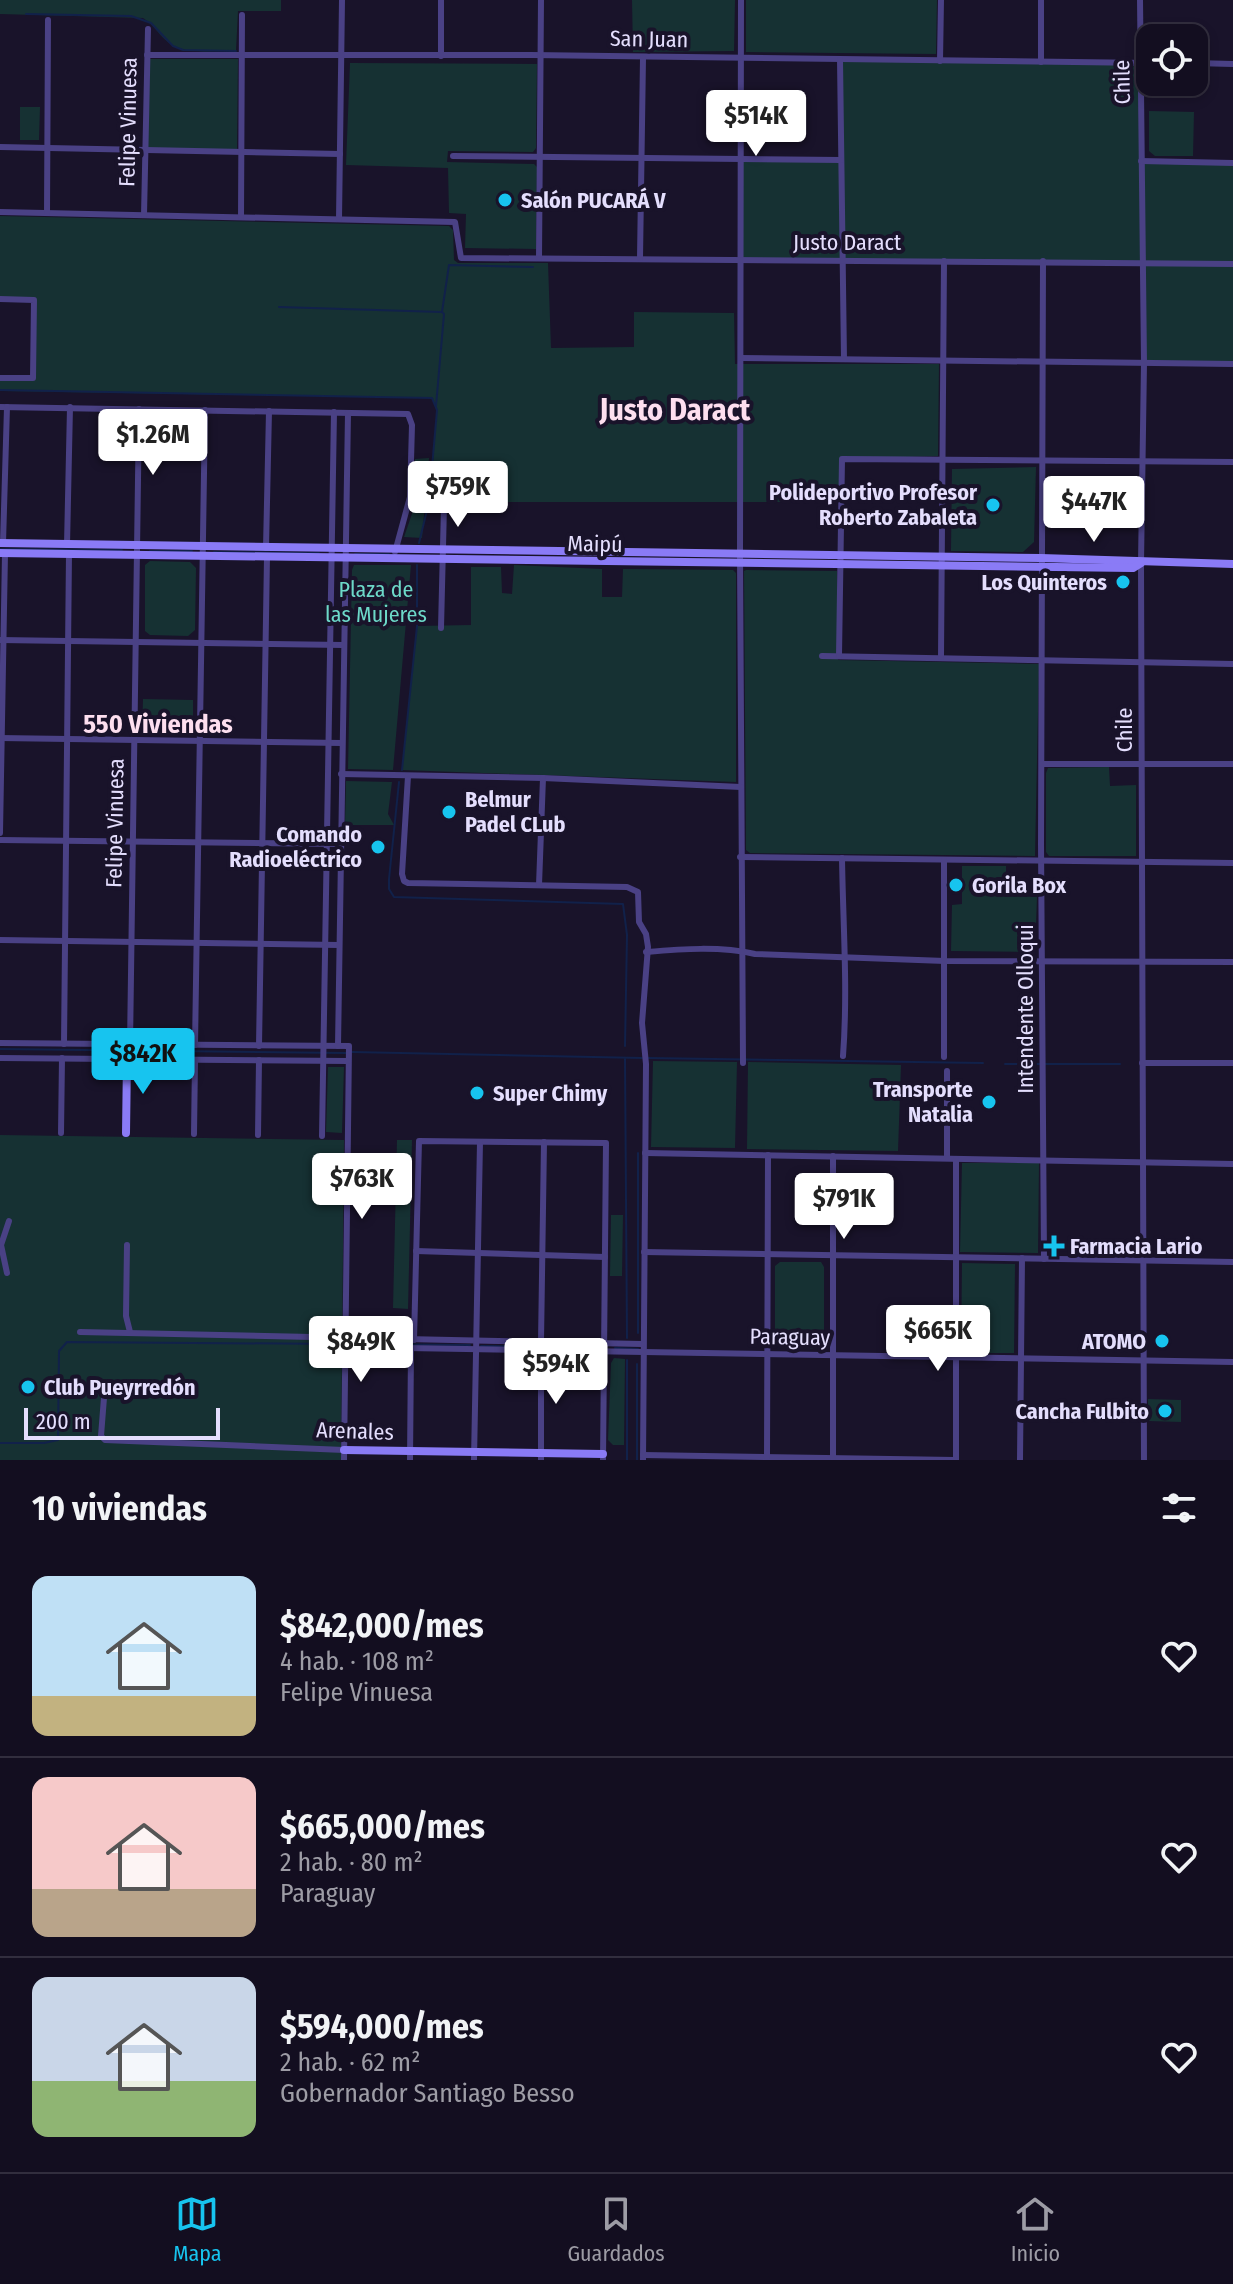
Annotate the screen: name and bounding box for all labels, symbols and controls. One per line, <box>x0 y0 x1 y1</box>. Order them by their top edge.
map controls <box>1136 24 1208 96</box>
button: locate <box>1136 24 1208 96</box>
street label: San Juan <box>610 25 688 53</box>
street label: Felipe Vinuesa <box>113 57 143 187</box>
street label: Chile <box>1108 59 1136 105</box>
pin: $514K <box>700 90 812 158</box>
text: $514K <box>724 100 788 131</box>
place label: Salón PUCARÁ V <box>521 187 666 214</box>
marker: Salón PUCARÁ V <box>496 191 514 209</box>
street label: Justo Daract <box>793 229 902 256</box>
district label: Justo Daract <box>599 392 751 428</box>
pin: $1.26M <box>88 409 218 477</box>
text: $1.26M <box>116 419 190 450</box>
pin: $759K <box>402 461 514 529</box>
text: $759K <box>426 471 490 502</box>
pin: $447K <box>1038 476 1150 544</box>
place label: Polideportivo Profesor Roberto Zabaleta <box>769 479 978 531</box>
text: $447K <box>1061 486 1127 517</box>
marker: Polideportivo Profesor Roberto Zabaleta <box>984 496 1002 514</box>
street label: Maipú <box>567 530 623 558</box>
place label: Los Quinteros <box>981 569 1107 596</box>
marker: Los Quinteros <box>1114 573 1132 591</box>
park label: Plaza de las Mujeres <box>325 576 427 628</box>
street label: Chile <box>1111 708 1138 752</box>
district label: 550 Viviendas <box>83 709 233 740</box>
street label: Felipe Vinuesa <box>100 758 130 888</box>
place label: Belmur Padel CLub <box>465 786 565 838</box>
marker: Belmur Padel CLub <box>440 803 458 821</box>
place label: Comando Radioeléctrico <box>229 821 362 873</box>
marker: Comando Radioeléctrico <box>369 838 387 856</box>
place label: Gorila Box <box>972 872 1067 899</box>
marker: Gorila Box <box>947 876 965 894</box>
street label: Intendente Olloqui <box>1012 924 1039 1094</box>
pin: $842K <box>87 1028 199 1096</box>
text: $842K <box>110 1038 176 1069</box>
place label: Transporte Natalia <box>873 1076 973 1128</box>
place label: Super Chimy <box>493 1080 608 1107</box>
marker: Super Chimy <box>468 1084 486 1102</box>
marker: Transporte Natalia <box>980 1093 998 1111</box>
pin: $763K <box>306 1153 418 1221</box>
text: $763K <box>330 1163 394 1194</box>
pin: $791K <box>788 1173 900 1241</box>
text: $791K <box>813 1183 875 1214</box>
place label: Farmacia Lario <box>1070 1233 1203 1260</box>
marker: Farmacia Lario <box>1045 1237 1063 1255</box>
pin: $665K <box>882 1305 994 1373</box>
text: $665K <box>904 1315 972 1346</box>
pin: $849K <box>305 1316 417 1384</box>
street label: Paraguay <box>749 1323 831 1351</box>
text: $849K <box>327 1326 395 1357</box>
place label: ATOMO <box>1081 1328 1146 1355</box>
marker: ATOMO <box>1153 1332 1171 1350</box>
pin: $594K <box>500 1338 612 1406</box>
text: $594K <box>522 1348 590 1379</box>
place label: Club Pueyrredón <box>44 1374 196 1401</box>
marker: Club Pueyrredón <box>19 1378 37 1396</box>
place label: Cancha Fulbito <box>1016 1398 1149 1425</box>
marker: Cancha Fulbito <box>1156 1402 1174 1420</box>
scale bar <box>24 1404 220 1440</box>
text: 200 m <box>36 1408 91 1435</box>
street label: Arenales <box>316 1416 394 1446</box>
icon: filters <box>1157 1486 1201 1530</box>
text: 10 viviendas <box>32 1488 207 1529</box>
text: $842,000/mes <box>280 1605 484 1646</box>
icon: home <box>96 1608 192 1704</box>
icon: heart <box>1157 1634 1201 1678</box>
text: 4 hab. · 108 m² <box>280 1646 434 1677</box>
text: Felipe Vinuesa <box>280 1677 433 1708</box>
text: $665,000/mes <box>280 1806 485 1847</box>
icon: home <box>96 1809 192 1905</box>
icon: heart <box>1157 1835 1201 1879</box>
text: 2 hab. · 80 m² <box>280 1847 423 1878</box>
text: Paraguay <box>280 1878 375 1909</box>
text: $594,000/mes <box>280 2006 484 2047</box>
icon: home <box>96 2009 192 2105</box>
icon: heart <box>1157 2035 1201 2079</box>
text: 2 hab. · 62 m² <box>280 2047 420 2078</box>
text: Gobernador Santiago Besso <box>280 2078 575 2109</box>
tab: Mapa <box>173 2192 222 2267</box>
tab: Guardados <box>567 2192 665 2267</box>
tab: Inicio <box>1011 2192 1060 2267</box>

